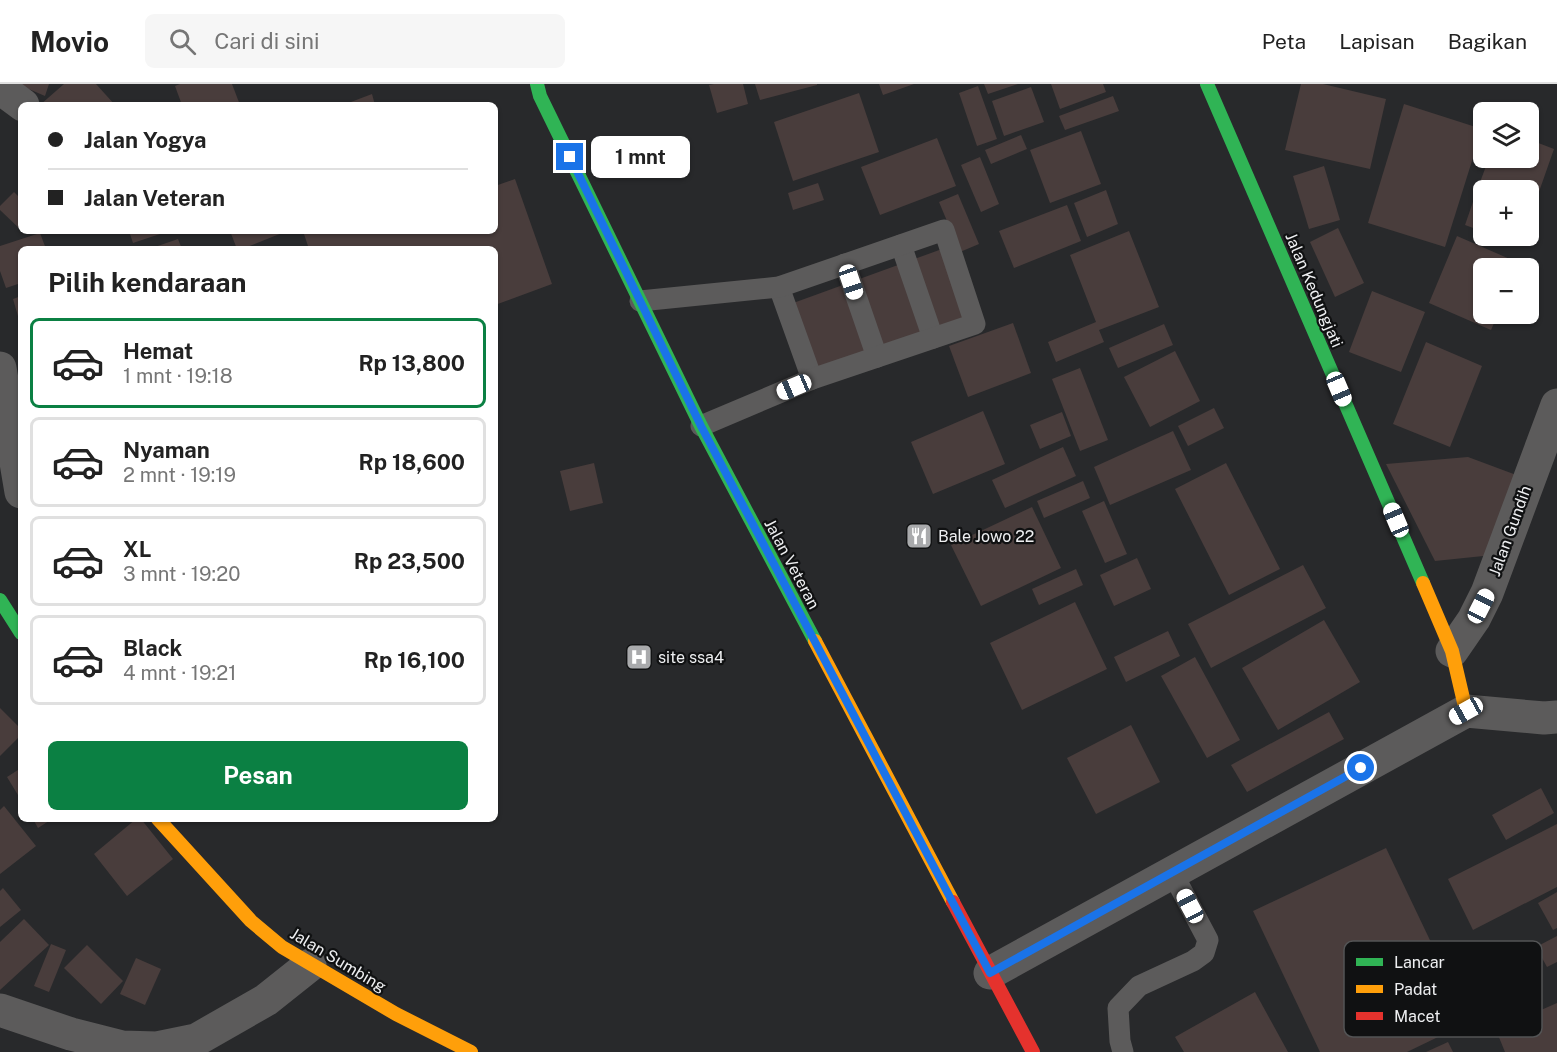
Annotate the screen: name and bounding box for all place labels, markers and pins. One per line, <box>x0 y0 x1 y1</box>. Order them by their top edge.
restaurant icon: Bale Jowo 22 <box>904 521 934 551</box>
place label: Bale Jowo 22 <box>938 527 1034 546</box>
hospital icon: site ssa4 <box>624 642 654 672</box>
place label: site ssa4 <box>658 648 724 667</box>

